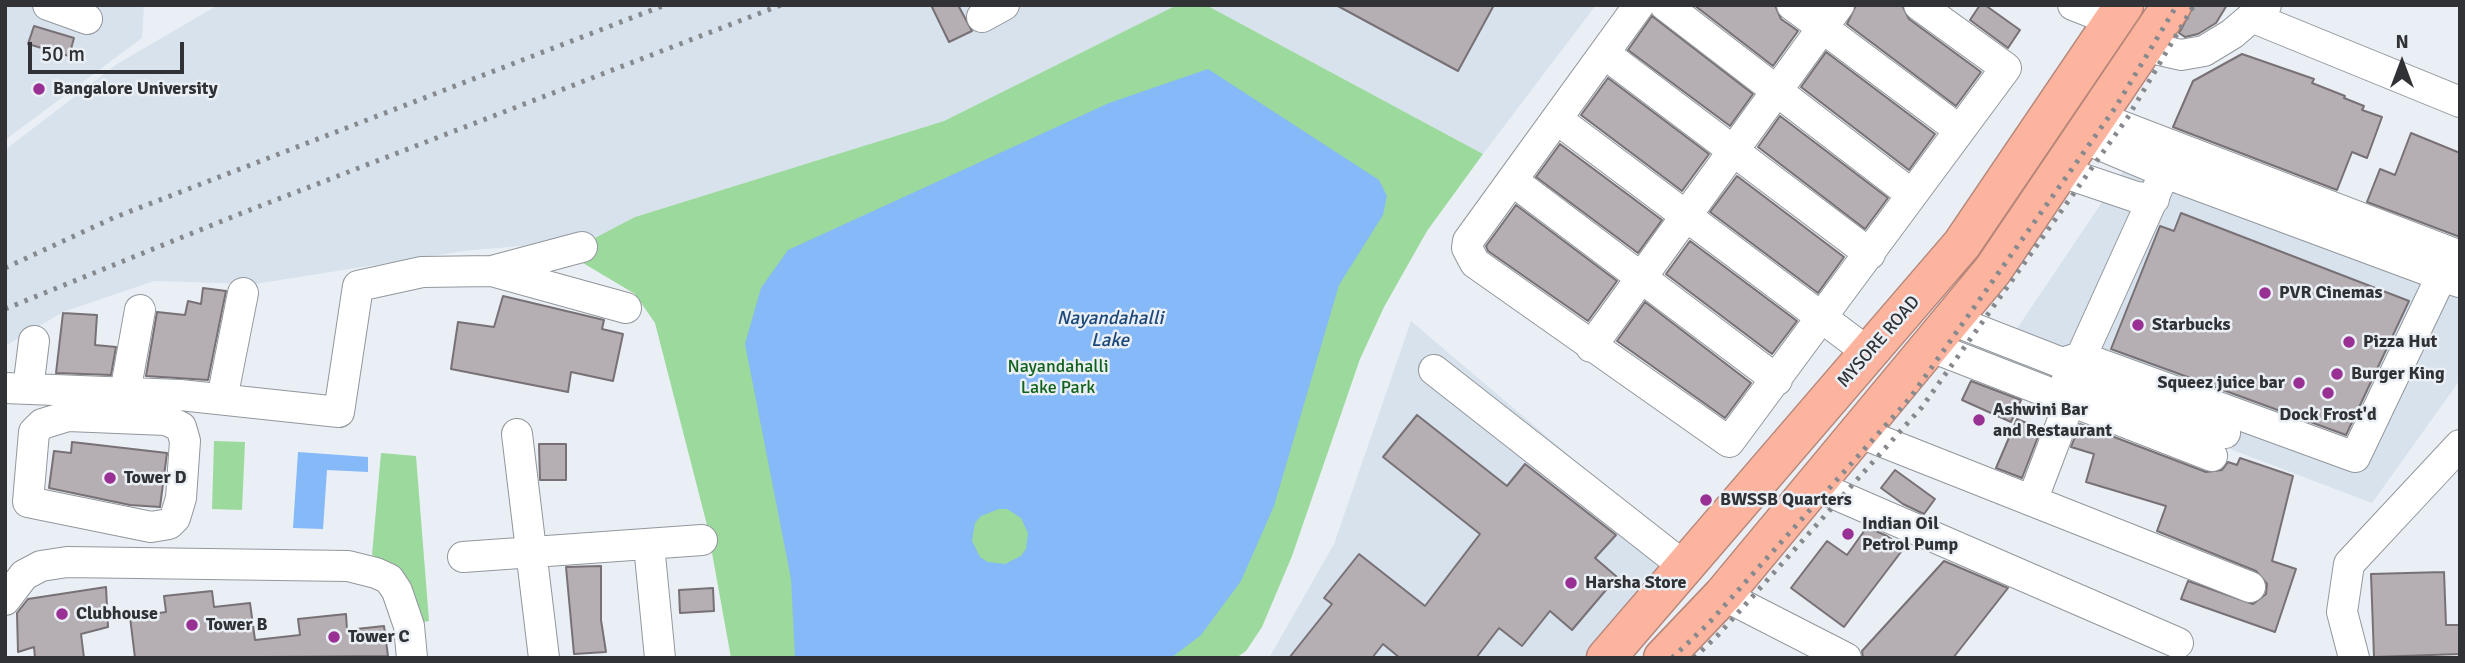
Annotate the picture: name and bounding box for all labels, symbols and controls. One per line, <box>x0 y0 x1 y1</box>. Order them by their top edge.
scale bar <box>32 28 187 72</box>
north arrow <box>2367 28 2437 98</box>
text: N <box>2395 30 2409 54</box>
text: 50 m <box>41 41 85 67</box>
place label: Bangalore University <box>53 78 218 100</box>
marker: Bangalore University <box>31 81 47 97</box>
place label: PVR Cinemas <box>2279 282 2382 304</box>
marker: PVR Cinemas <box>2257 285 2273 301</box>
street label: MYSORE ROAD <box>1833 292 1925 392</box>
water label: Nayandahalli Lake <box>1057 308 1163 352</box>
place label: Starbucks <box>2152 314 2231 336</box>
marker: Starbucks <box>2130 317 2146 333</box>
place label: Pizza Hut <box>2363 331 2437 353</box>
marker: Pizza Hut <box>2341 334 2357 350</box>
park label: Nayandahalli Lake Park <box>1007 356 1109 398</box>
place label: Burger King <box>2351 363 2445 385</box>
marker: Burger King <box>2329 366 2345 382</box>
place label: Squeez juice bar <box>2157 372 2285 394</box>
marker: Squeez juice bar <box>2291 375 2307 391</box>
marker: Dock Frost'd <box>2320 385 2336 401</box>
place label: Ashwini Bar and Restaurant <box>1993 399 2112 442</box>
place label: Dock Frost'd <box>2279 404 2377 426</box>
marker: Ashwini Bar and Restaurant <box>1971 412 1987 428</box>
place label: Tower D <box>124 467 187 489</box>
marker: Tower D <box>102 470 118 486</box>
place label: BWSSB Quarters <box>1720 489 1852 511</box>
marker: BWSSB Quarters <box>1698 492 1714 508</box>
place label: Indian Oil Petrol Pump <box>1862 513 1958 556</box>
marker: Indian Oil Petrol Pump <box>1840 526 1856 542</box>
place label: Harsha Store <box>1585 572 1687 594</box>
marker: Harsha Store <box>1563 575 1579 591</box>
place label: Clubhouse <box>76 603 158 625</box>
marker: Clubhouse <box>54 606 70 622</box>
place label: Tower B <box>206 614 268 636</box>
marker: Tower B <box>184 617 200 633</box>
place label: Tower C <box>348 626 409 648</box>
marker: Tower C <box>326 629 342 645</box>

